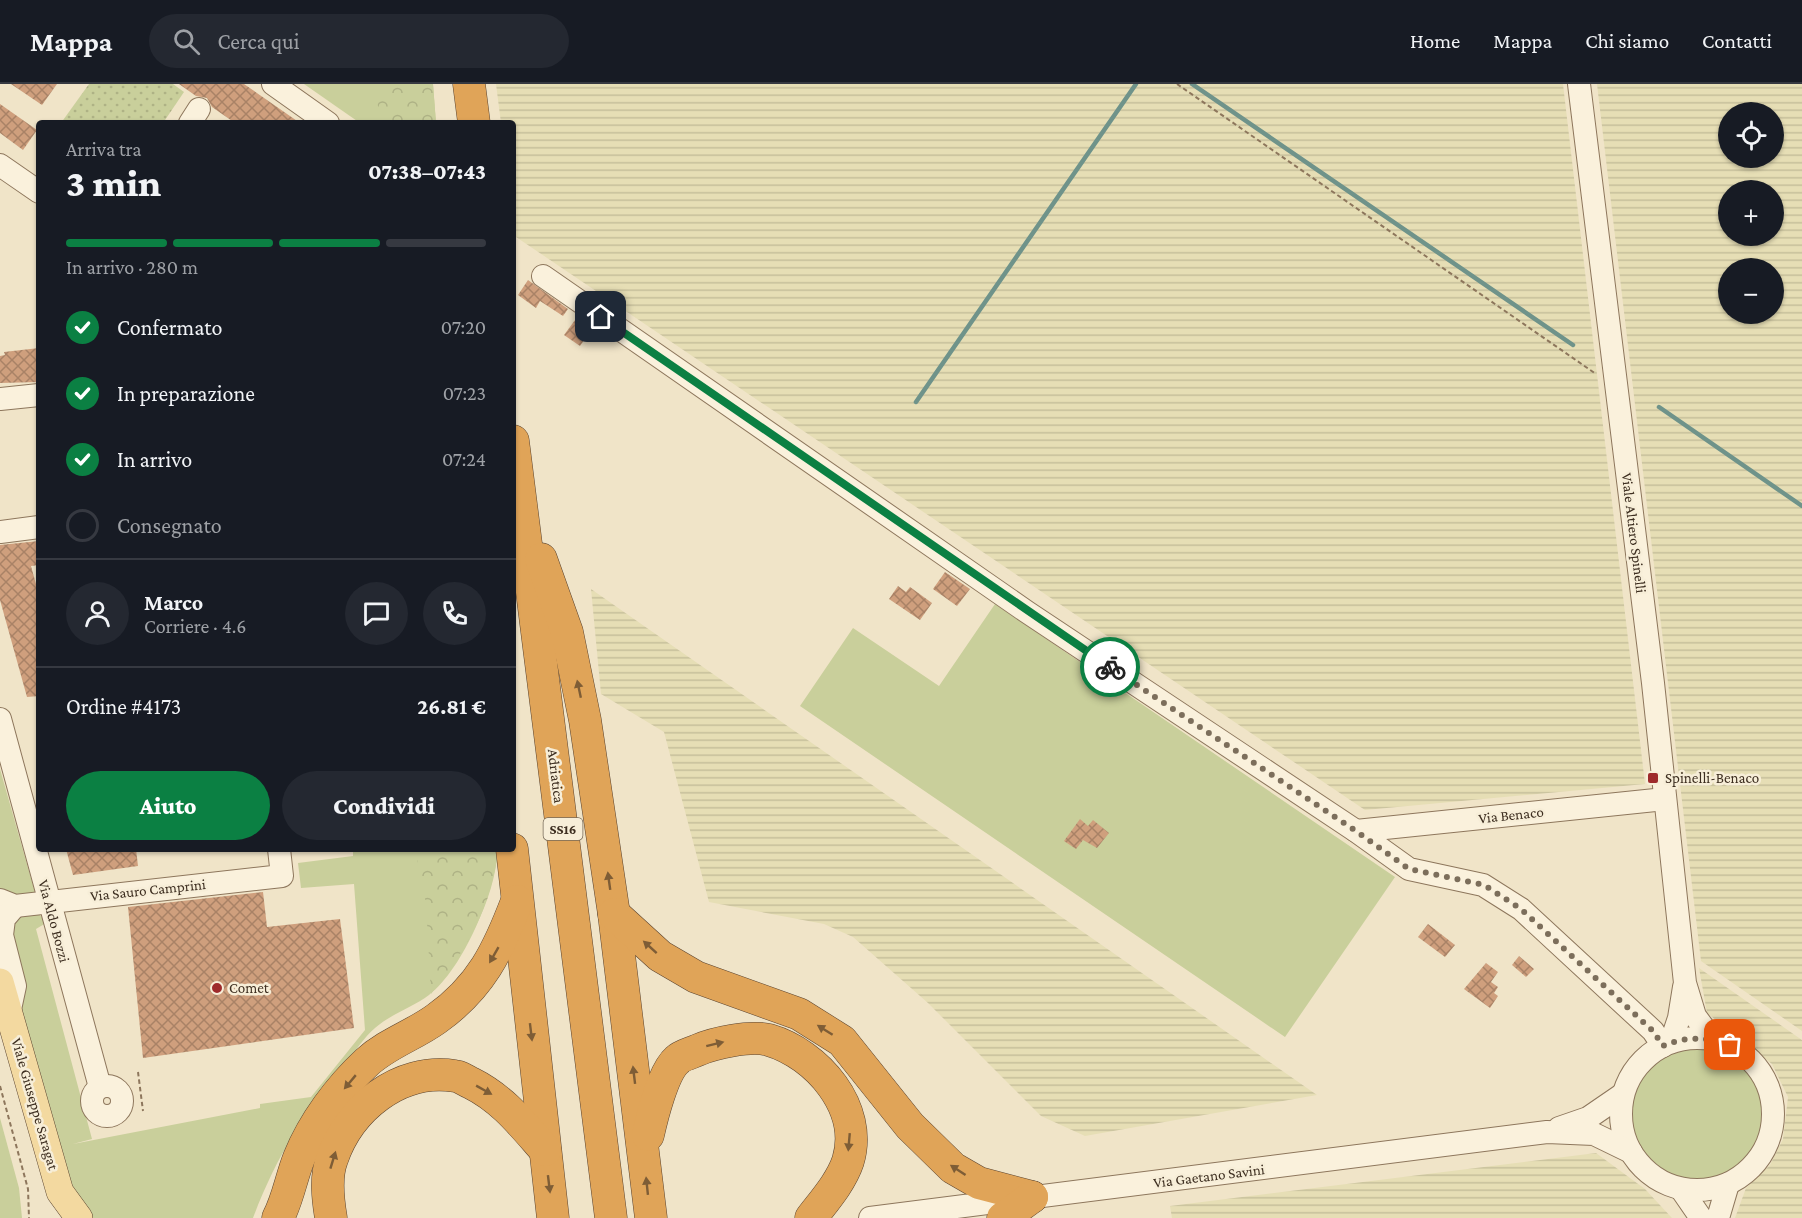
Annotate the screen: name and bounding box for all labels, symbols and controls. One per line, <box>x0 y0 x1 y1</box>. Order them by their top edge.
search box <box>149 14 569 68</box>
icon: search <box>170 25 203 58</box>
text: Mappa <box>30 26 113 57</box>
text: Cerca qui <box>218 29 300 54</box>
text: Home <box>1410 29 1460 53</box>
text: Mappa <box>1493 29 1552 53</box>
text: Chi siamo <box>1585 29 1669 53</box>
text: Contatti <box>1702 29 1772 53</box>
map controls <box>1718 102 1784 324</box>
button: locate <box>1718 102 1784 168</box>
text: Arriva tra <box>66 138 142 160</box>
text: 07:38–07:43 <box>368 159 486 184</box>
text: 3 min <box>66 161 161 204</box>
button: + <box>1718 180 1784 246</box>
text: In arrivo · 280 m <box>66 256 198 278</box>
button: − <box>1718 258 1784 324</box>
pin <box>575 291 626 342</box>
icon: home <box>584 300 617 333</box>
icon: check <box>66 311 99 344</box>
text: Confermato <box>117 315 222 340</box>
text: 07:20 <box>441 316 486 338</box>
icon: check <box>66 377 99 410</box>
text: In preparazione <box>117 381 255 406</box>
text: 07:23 <box>443 382 486 404</box>
icon: check <box>66 443 99 476</box>
text: In arrivo <box>117 447 192 472</box>
text: 07:24 <box>442 448 486 470</box>
street label: Viale Altiero Spinelli <box>1618 472 1649 594</box>
text: Consegnato <box>117 513 222 538</box>
button: person <box>66 582 129 645</box>
button: chat <box>345 582 408 645</box>
button: phone <box>423 582 486 645</box>
text: Marco <box>144 590 203 615</box>
text: Corriere · 4.6 <box>144 615 246 637</box>
courier <box>1080 637 1140 697</box>
icon: bike <box>1094 651 1127 684</box>
one-way arrow <box>573 680 583 698</box>
text: Ordine #4173 <box>66 694 181 719</box>
text: 26.81 € <box>417 694 486 719</box>
street label: Adriatica <box>545 748 567 804</box>
place label: Spinelli-Benaco <box>1665 770 1759 787</box>
button: Aiuto <box>66 771 270 840</box>
button: Condividi <box>282 771 486 840</box>
marker: Spinelli-Benaco <box>1646 771 1660 785</box>
street label: Via Benaco <box>1478 804 1544 826</box>
road number: SS16 <box>544 818 582 840</box>
one-way arrow <box>604 872 614 891</box>
street label: Via Sauro Camprini <box>89 876 207 905</box>
street label: Via Aldo Bozzi <box>35 878 73 964</box>
one-way arrow <box>643 941 658 954</box>
one-way arrow <box>489 947 500 963</box>
place label: Comet <box>229 980 270 996</box>
marker: Comet <box>210 981 224 995</box>
pin <box>1704 1019 1755 1070</box>
one-way arrow <box>526 1023 536 1042</box>
one-way arrow <box>817 1025 833 1036</box>
icon: bag <box>1713 1028 1746 1061</box>
street label: Viale Giuseppe Saragat <box>8 1036 62 1173</box>
one-way arrow <box>706 1039 724 1049</box>
one-way arrow <box>629 1065 638 1084</box>
one-way arrow <box>344 1074 357 1089</box>
one-way arrow <box>476 1085 493 1095</box>
one-way arrow <box>844 1133 854 1152</box>
one-way arrow <box>329 1151 338 1169</box>
street label: Via Gaetano Savini <box>1152 1161 1266 1191</box>
one-way arrow <box>950 1165 966 1176</box>
one-way arrow <box>544 1175 554 1194</box>
one-way arrow <box>642 1176 652 1195</box>

